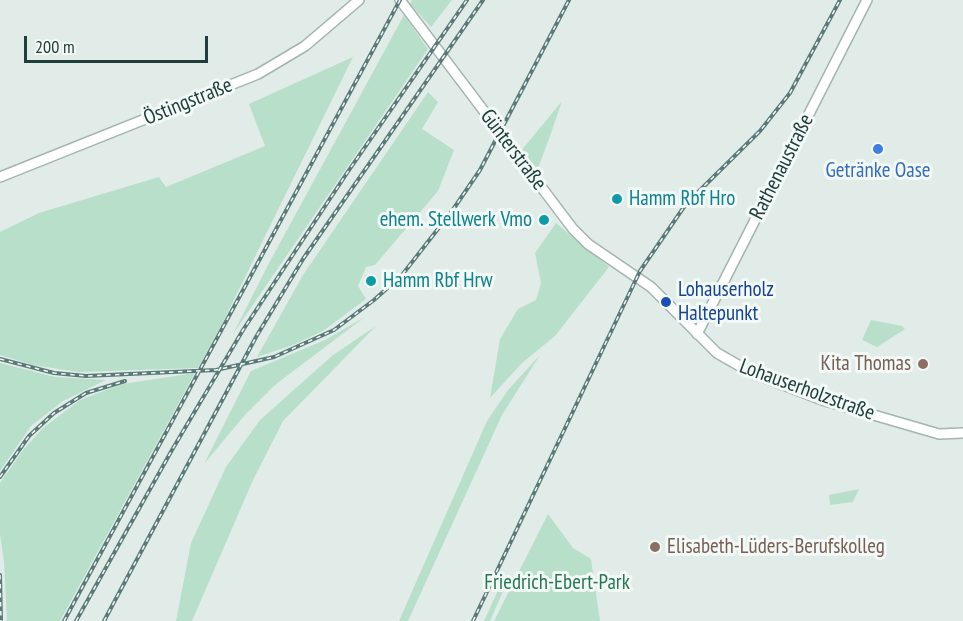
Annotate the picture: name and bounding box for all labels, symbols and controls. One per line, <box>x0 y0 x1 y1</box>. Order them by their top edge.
scale bar <box>27 24 212 62</box>
text: 200 m <box>35 35 75 58</box>
street label: Östingstraße <box>140 73 236 131</box>
street label: Günterstraße <box>474 105 552 195</box>
street label: Rathenaustraße <box>745 110 819 224</box>
marker: Getränke Oase <box>871 142 885 156</box>
place label: Getränke Oase <box>826 158 930 184</box>
place label: Hamm Rbf Hro <box>629 186 735 212</box>
marker: Hamm Rbf Hro <box>610 192 624 206</box>
place label: ehem. Stellwerk Vmo <box>380 207 532 233</box>
marker: ehem. Stellwerk Vmo <box>537 213 551 227</box>
place label: Hamm Rbf Hrw <box>383 268 493 294</box>
marker: Hamm Rbf Hrw <box>364 274 378 288</box>
place label: Lohauserholz Haltepunkt <box>678 277 774 327</box>
marker: Lohauserholz Haltepunkt <box>659 295 673 309</box>
place label: Kita Thomas <box>821 351 911 377</box>
street label: Lohauserholzstraße <box>736 354 878 426</box>
marker: Kita Thomas <box>916 357 930 371</box>
place label: Elisabeth-Lüders-Berufskolleg <box>667 534 885 560</box>
marker: Elisabeth-Lüders-Berufskolleg <box>648 540 662 554</box>
park label: Friedrich-Ebert-Park <box>484 570 630 596</box>

